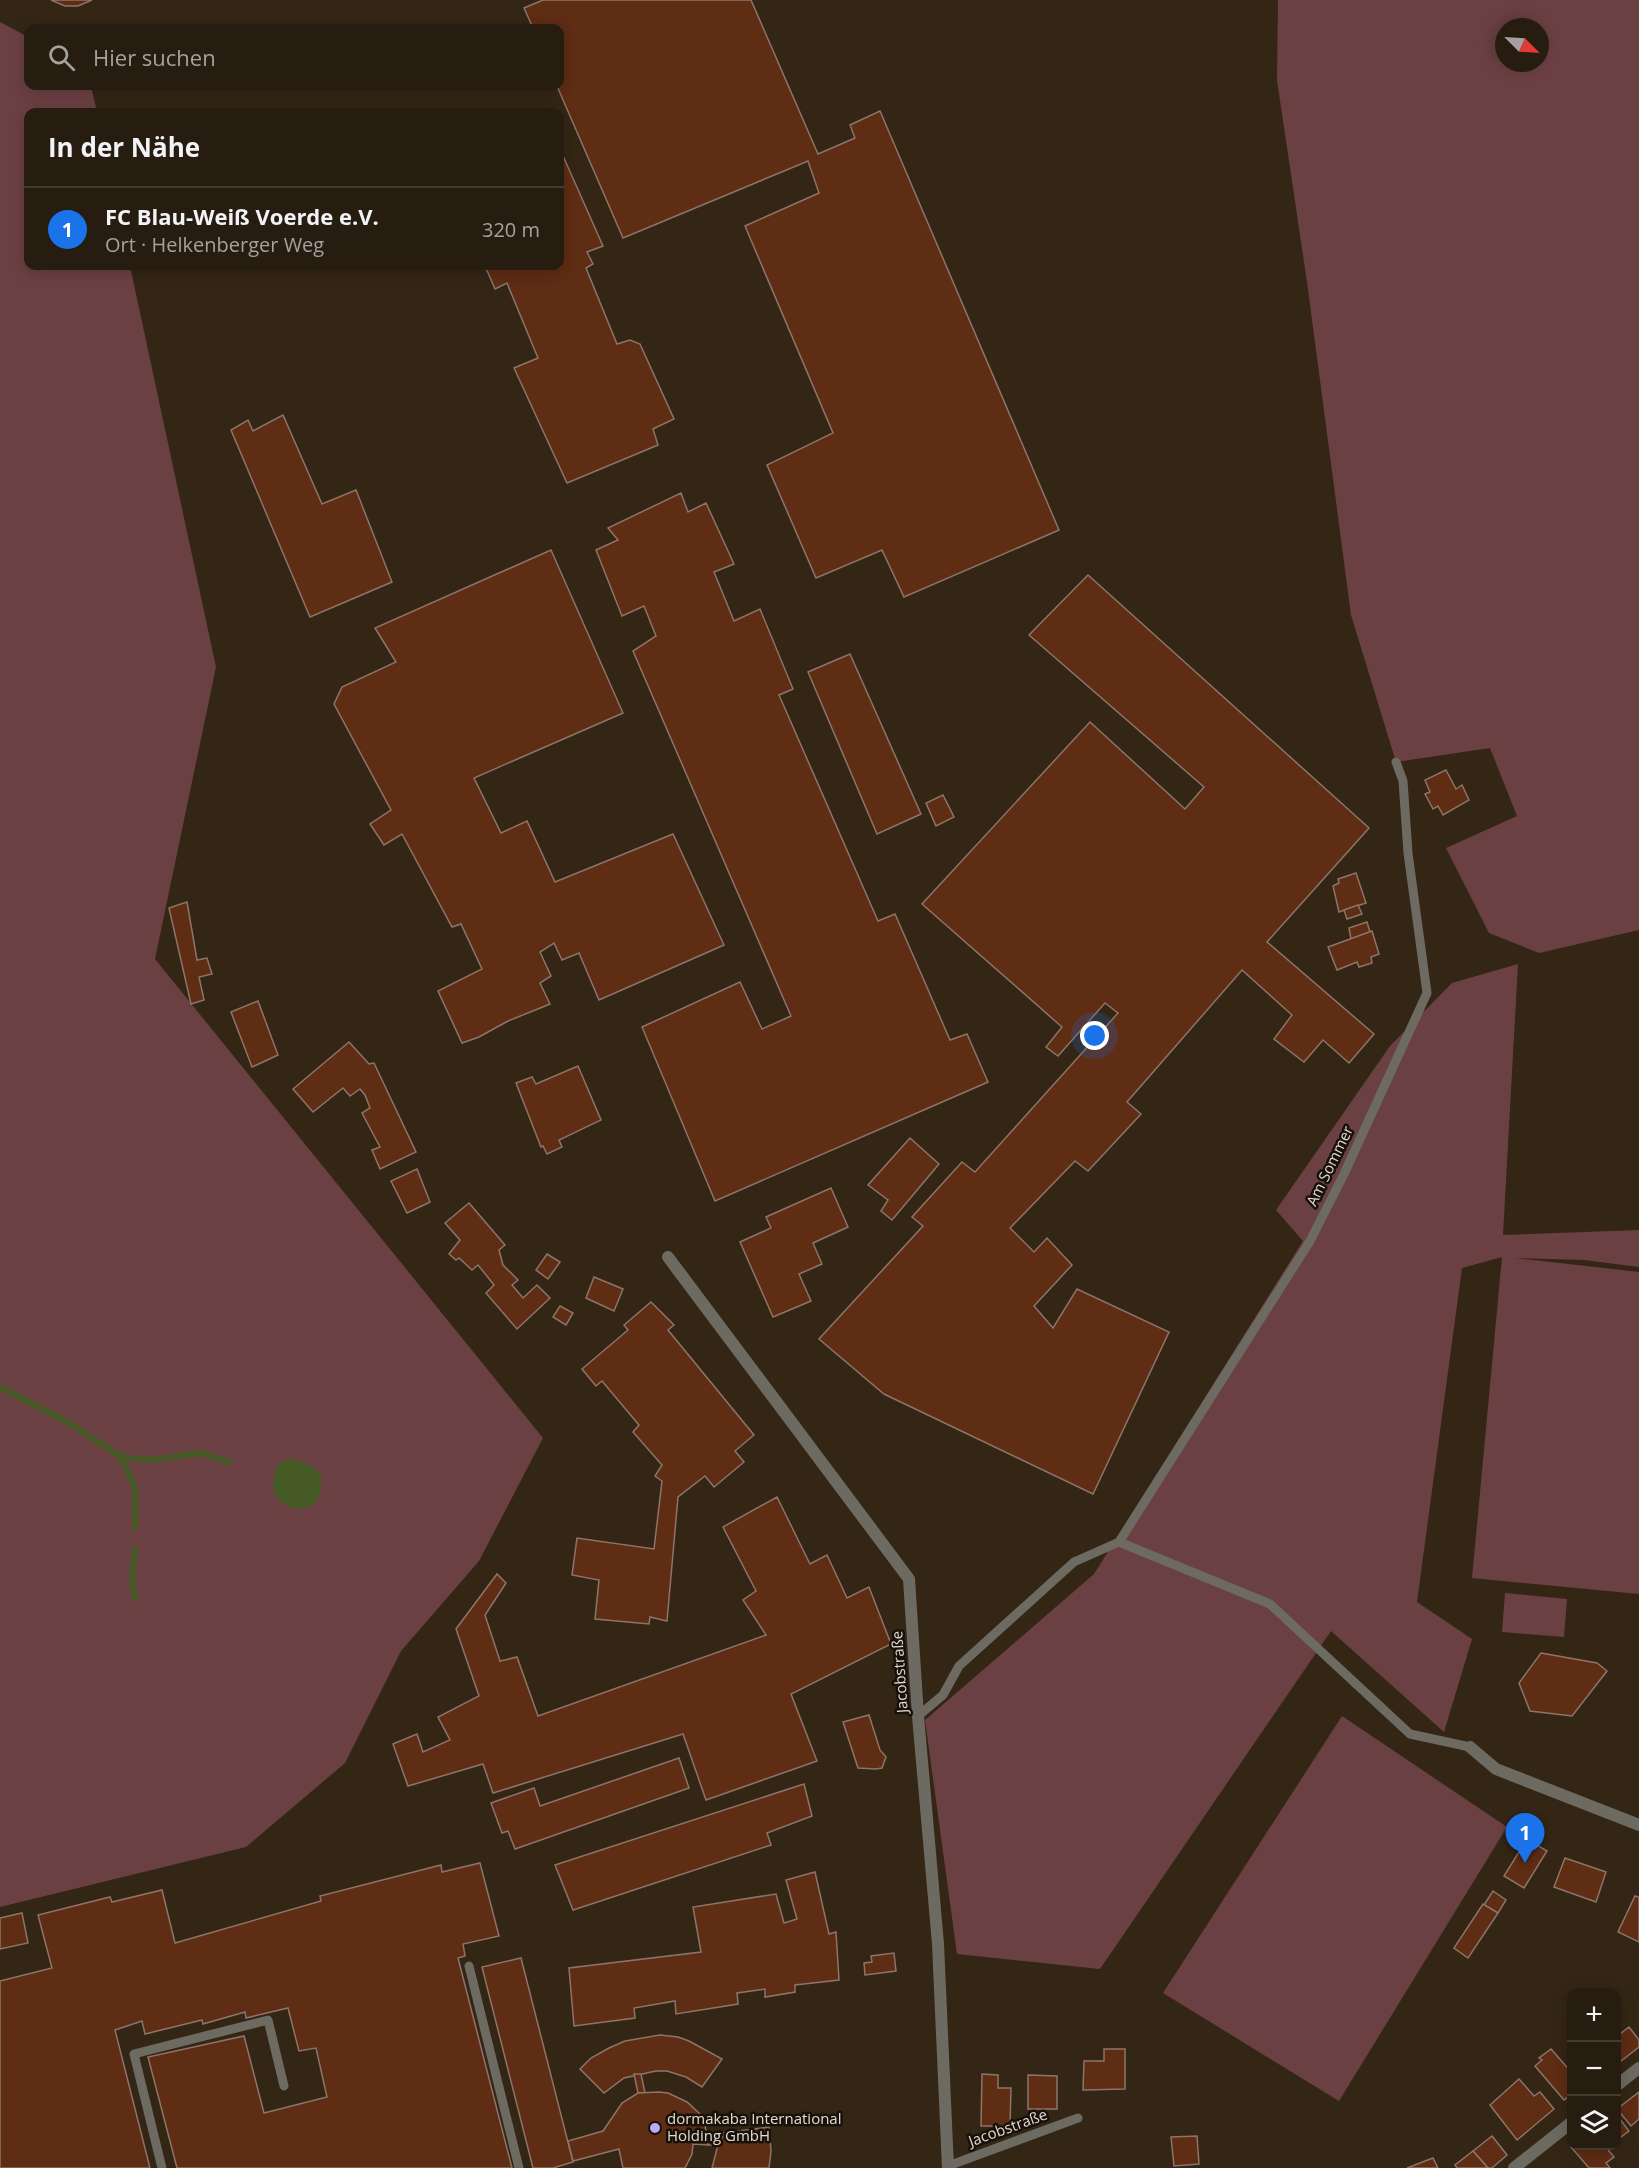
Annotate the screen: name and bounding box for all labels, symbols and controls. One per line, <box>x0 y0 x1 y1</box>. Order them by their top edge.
north arrow <box>1495 18 1549 72</box>
search box <box>24 24 564 90</box>
icon: search <box>45 41 78 74</box>
text: Hier suchen <box>93 42 216 72</box>
text: In der Nähe <box>48 129 200 165</box>
text: FC Blau-Weiß Voerde e.V. <box>105 201 379 231</box>
text: 1 <box>62 216 73 243</box>
text: 320 m <box>482 216 540 243</box>
text: Ort · Helkenberger Weg <box>105 231 324 258</box>
your location <box>1080 1021 1109 1050</box>
street label: Am Sommer <box>1301 1122 1357 1209</box>
street label: Jacobstraße <box>886 1630 912 1716</box>
pin: 1 <box>1506 1814 1544 1863</box>
map controls <box>1567 1988 1621 2150</box>
button: + <box>1567 1988 1621 2042</box>
button: − <box>1567 2042 1621 2096</box>
button: layers <box>1567 2096 1621 2150</box>
street label: Jacobstraße <box>964 2104 1050 2151</box>
place label: dormakaba International Holding GmbH <box>667 2108 841 2145</box>
marker: dormakaba International Holding GmbH <box>648 2121 662 2135</box>

